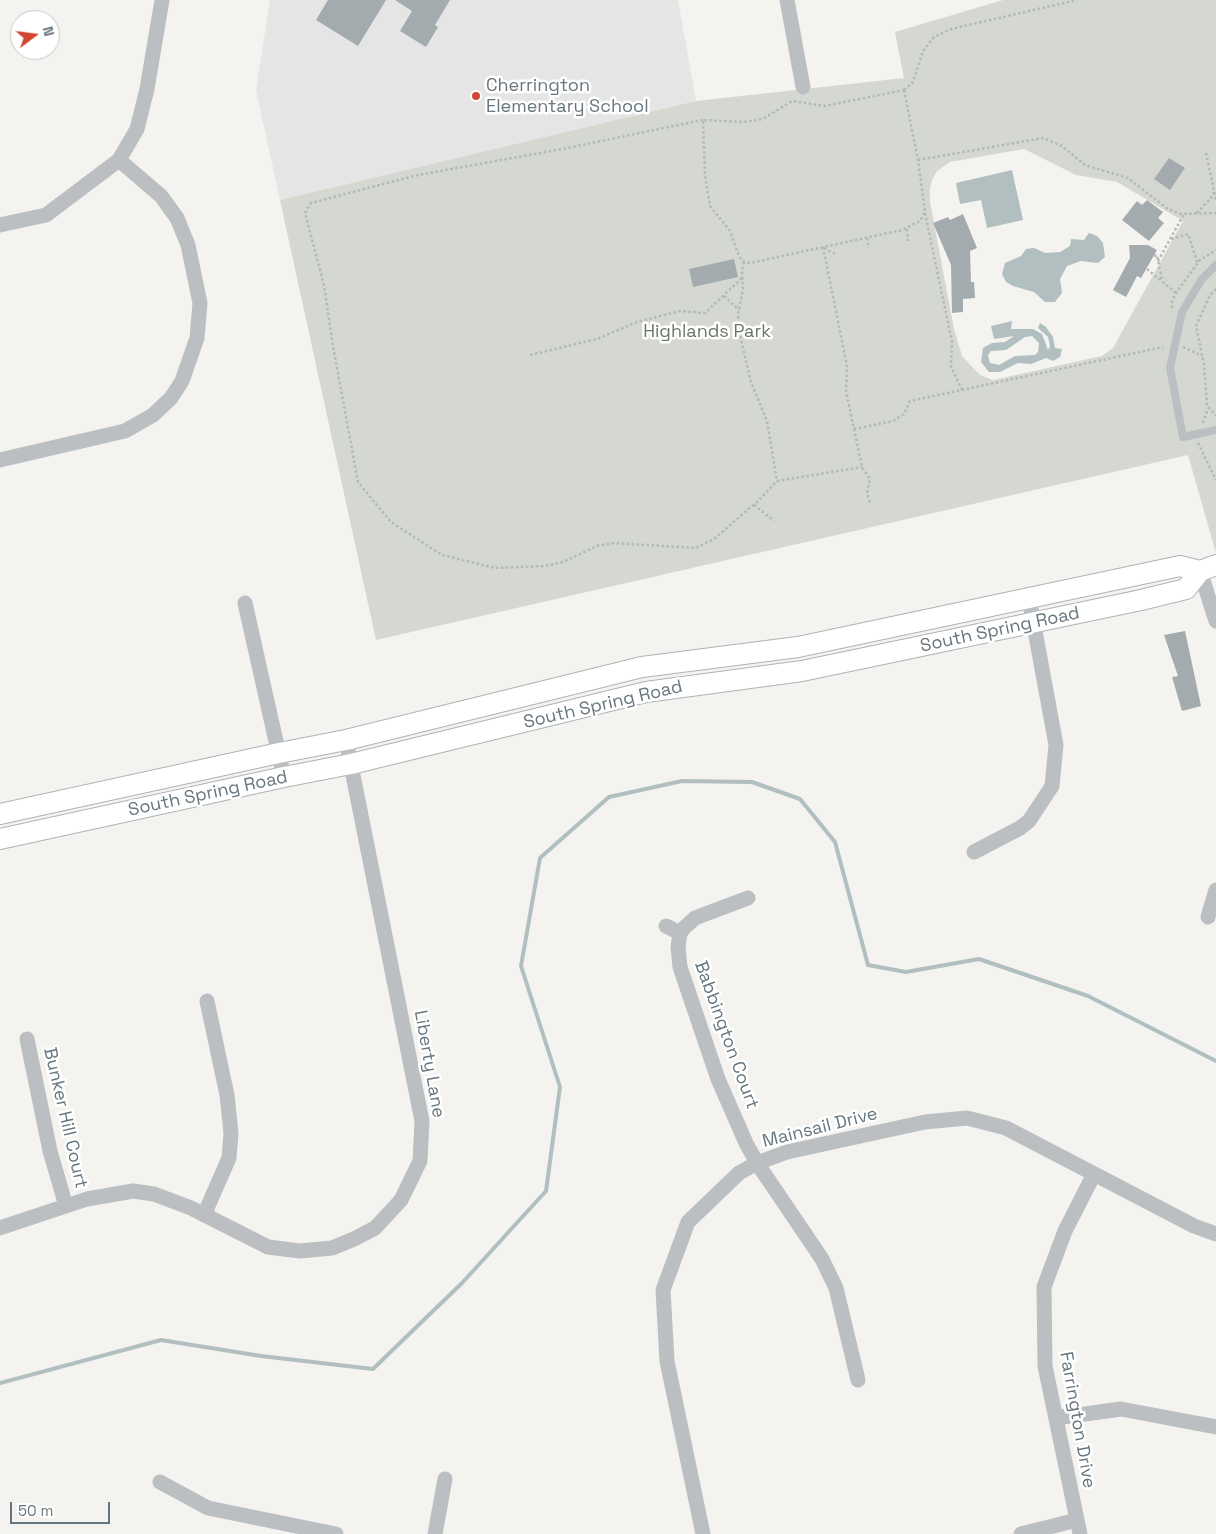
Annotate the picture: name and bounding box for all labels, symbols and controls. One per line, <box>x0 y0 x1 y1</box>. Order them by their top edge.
north arrow <box>10 10 60 60</box>
text: N <box>39 25 58 38</box>
place label: Cherrington Elementary School <box>486 75 649 118</box>
marker: Cherrington Elementary School <box>470 90 482 102</box>
park label: Highlands Park <box>643 321 771 343</box>
street label: South Spring Road <box>918 603 1082 657</box>
street label: South Spring Road <box>521 676 685 734</box>
street label: South Spring Road <box>126 767 290 821</box>
street label: Babbington Court <box>689 958 763 1112</box>
street label: Liberty Lane <box>409 1008 449 1120</box>
street label: Bunker Hill Court <box>38 1046 92 1190</box>
street label: Mainsail Drive <box>760 1103 880 1153</box>
street label: Farrington Drive <box>1054 1350 1100 1490</box>
scale bar <box>12 1492 112 1524</box>
text: 50 m <box>18 1501 53 1520</box>

